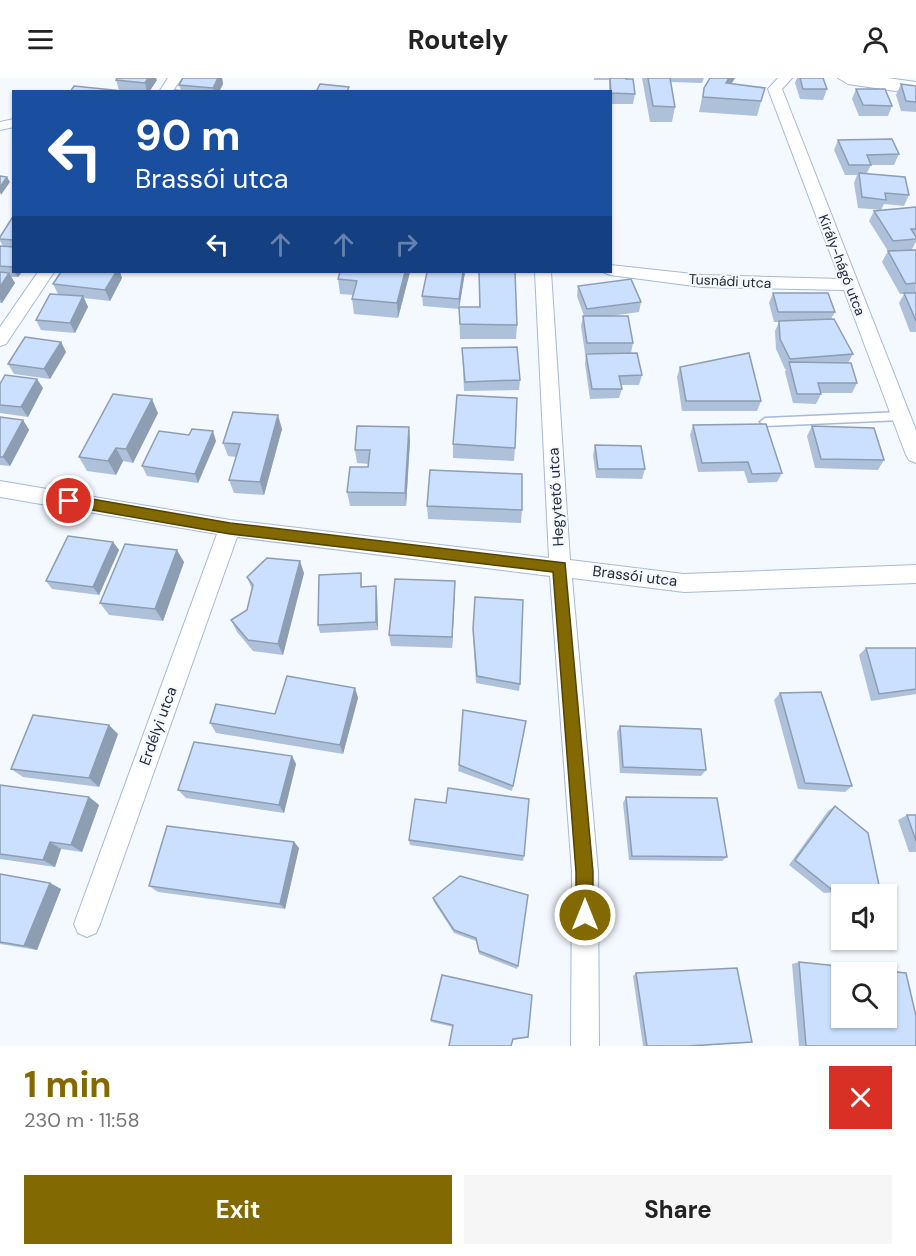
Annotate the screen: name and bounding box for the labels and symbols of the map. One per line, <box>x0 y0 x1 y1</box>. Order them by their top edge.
street label: Király-hágó utca <box>814 212 870 318</box>
street label: Tusnádi utca <box>688 270 772 292</box>
street label: Hegytető utca <box>543 447 569 547</box>
pin <box>43 475 94 526</box>
street label: Brassói utca <box>591 561 679 591</box>
street label: Erdélyi utca <box>135 684 181 768</box>
position arrow <box>553 883 617 947</box>

